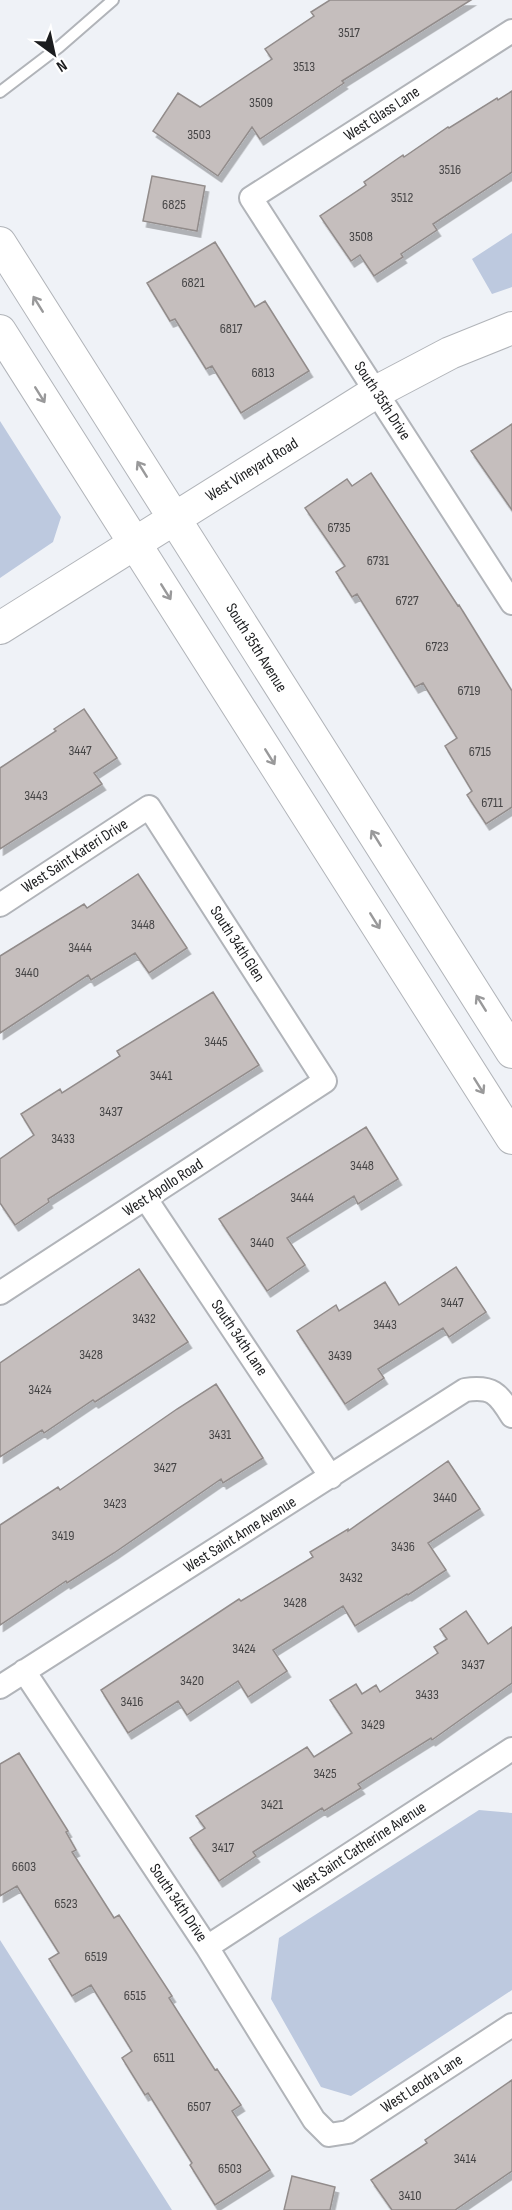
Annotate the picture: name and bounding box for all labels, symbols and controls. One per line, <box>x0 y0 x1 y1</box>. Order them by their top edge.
north arrow <box>24 24 84 84</box>
house number: 3517 <box>338 24 360 41</box>
text: N <box>53 55 70 76</box>
house number: 3513 <box>293 58 315 75</box>
street label: West Glass Lane <box>341 83 423 145</box>
house number: 3509 <box>249 94 273 111</box>
house number: 3503 <box>187 126 211 143</box>
house number: 3516 <box>439 161 461 178</box>
house number: 3512 <box>391 189 413 206</box>
house number: 6825 <box>162 196 186 213</box>
house number: 3508 <box>349 228 373 245</box>
house number: 6821 <box>181 274 205 291</box>
one-way arrow <box>32 296 44 313</box>
house number: 6817 <box>220 320 243 337</box>
street label: South 35th Drive <box>350 358 414 444</box>
house number: 6813 <box>251 364 275 381</box>
one-way arrow <box>34 386 47 403</box>
street label: West Vineyard Road <box>202 434 302 506</box>
one-way arrow <box>136 461 148 478</box>
house number: 6735 <box>327 519 351 536</box>
house number: 6731 <box>367 552 389 569</box>
one-way arrow <box>160 583 172 600</box>
house number: 6727 <box>395 592 419 609</box>
street label: South 35th Avenue <box>221 600 291 696</box>
house number: 6723 <box>425 638 449 655</box>
house number: 6719 <box>458 682 480 699</box>
house number: 3447 <box>68 742 92 759</box>
house number: 6715 <box>469 743 492 760</box>
one-way arrow <box>264 748 276 765</box>
house number: 3443 <box>24 787 48 804</box>
house number: 6711 <box>481 794 503 811</box>
street label: West Saint Kateri Drive <box>18 815 132 897</box>
one-way arrow <box>370 830 382 847</box>
street label: South 34th Glen <box>205 903 269 985</box>
one-way arrow <box>368 913 381 930</box>
house number: 3448 <box>131 916 155 933</box>
house number: 3444 <box>68 939 92 956</box>
house number: 3440 <box>15 964 39 981</box>
one-way arrow <box>474 995 486 1012</box>
house number: 3445 <box>204 1033 228 1050</box>
house number: 3441 <box>150 1067 172 1084</box>
one-way arrow <box>473 1077 485 1094</box>
house number: 3437 <box>99 1103 123 1120</box>
house number: 3433 <box>51 1130 75 1147</box>
street label: West Apollo Road <box>119 1155 207 1221</box>
house number: 3448 <box>350 1157 374 1174</box>
house number: 3444 <box>290 1189 314 1206</box>
house number: 3440 <box>250 1234 274 1251</box>
house number: 3447 <box>440 1294 464 1311</box>
street label: South 34th Lane <box>207 1296 271 1380</box>
house number: 3432 <box>132 1310 156 1327</box>
house number: 3443 <box>373 1316 397 1333</box>
house number: 3428 <box>79 1346 103 1363</box>
house number: 3439 <box>328 1347 352 1364</box>
house number: 3424 <box>28 1381 52 1398</box>
house number: 3431 <box>209 1426 231 1443</box>
house number: 3427 <box>153 1459 177 1476</box>
house number: 3440 <box>433 1489 457 1506</box>
street label: West Saint Anne Avenue <box>180 1493 300 1577</box>
house number: 3423 <box>103 1495 127 1512</box>
house number: 3419 <box>52 1527 74 1544</box>
house number: 3436 <box>391 1538 415 1555</box>
house number: 3432 <box>339 1569 363 1586</box>
house number: 3428 <box>283 1594 307 1611</box>
house number: 3424 <box>232 1640 256 1657</box>
house number: 3437 <box>461 1656 485 1673</box>
house number: 3420 <box>180 1672 204 1689</box>
house number: 3433 <box>415 1686 439 1703</box>
house number: 3416 <box>121 1693 143 1710</box>
house number: 3429 <box>361 1716 385 1733</box>
house number: 3425 <box>313 1765 337 1782</box>
house number: 3421 <box>261 1796 283 1813</box>
street label: West Saint Catherine Avenue <box>290 1798 430 1898</box>
house number: 3417 <box>212 1839 235 1856</box>
house number: 6603 <box>12 1858 36 1875</box>
street label: South 34th Drive <box>145 1860 211 1946</box>
house number: 6523 <box>54 1895 78 1912</box>
house number: 6519 <box>85 1948 107 1965</box>
house number: 6515 <box>124 1987 147 2004</box>
house number: 6511 <box>153 2049 175 2066</box>
street label: West Leodra Lane <box>378 2051 466 2117</box>
house number: 6507 <box>187 2098 211 2115</box>
house number: 3414 <box>454 2150 476 2167</box>
house number: 6503 <box>218 2160 242 2177</box>
house number: 3410 <box>399 2187 421 2204</box>

